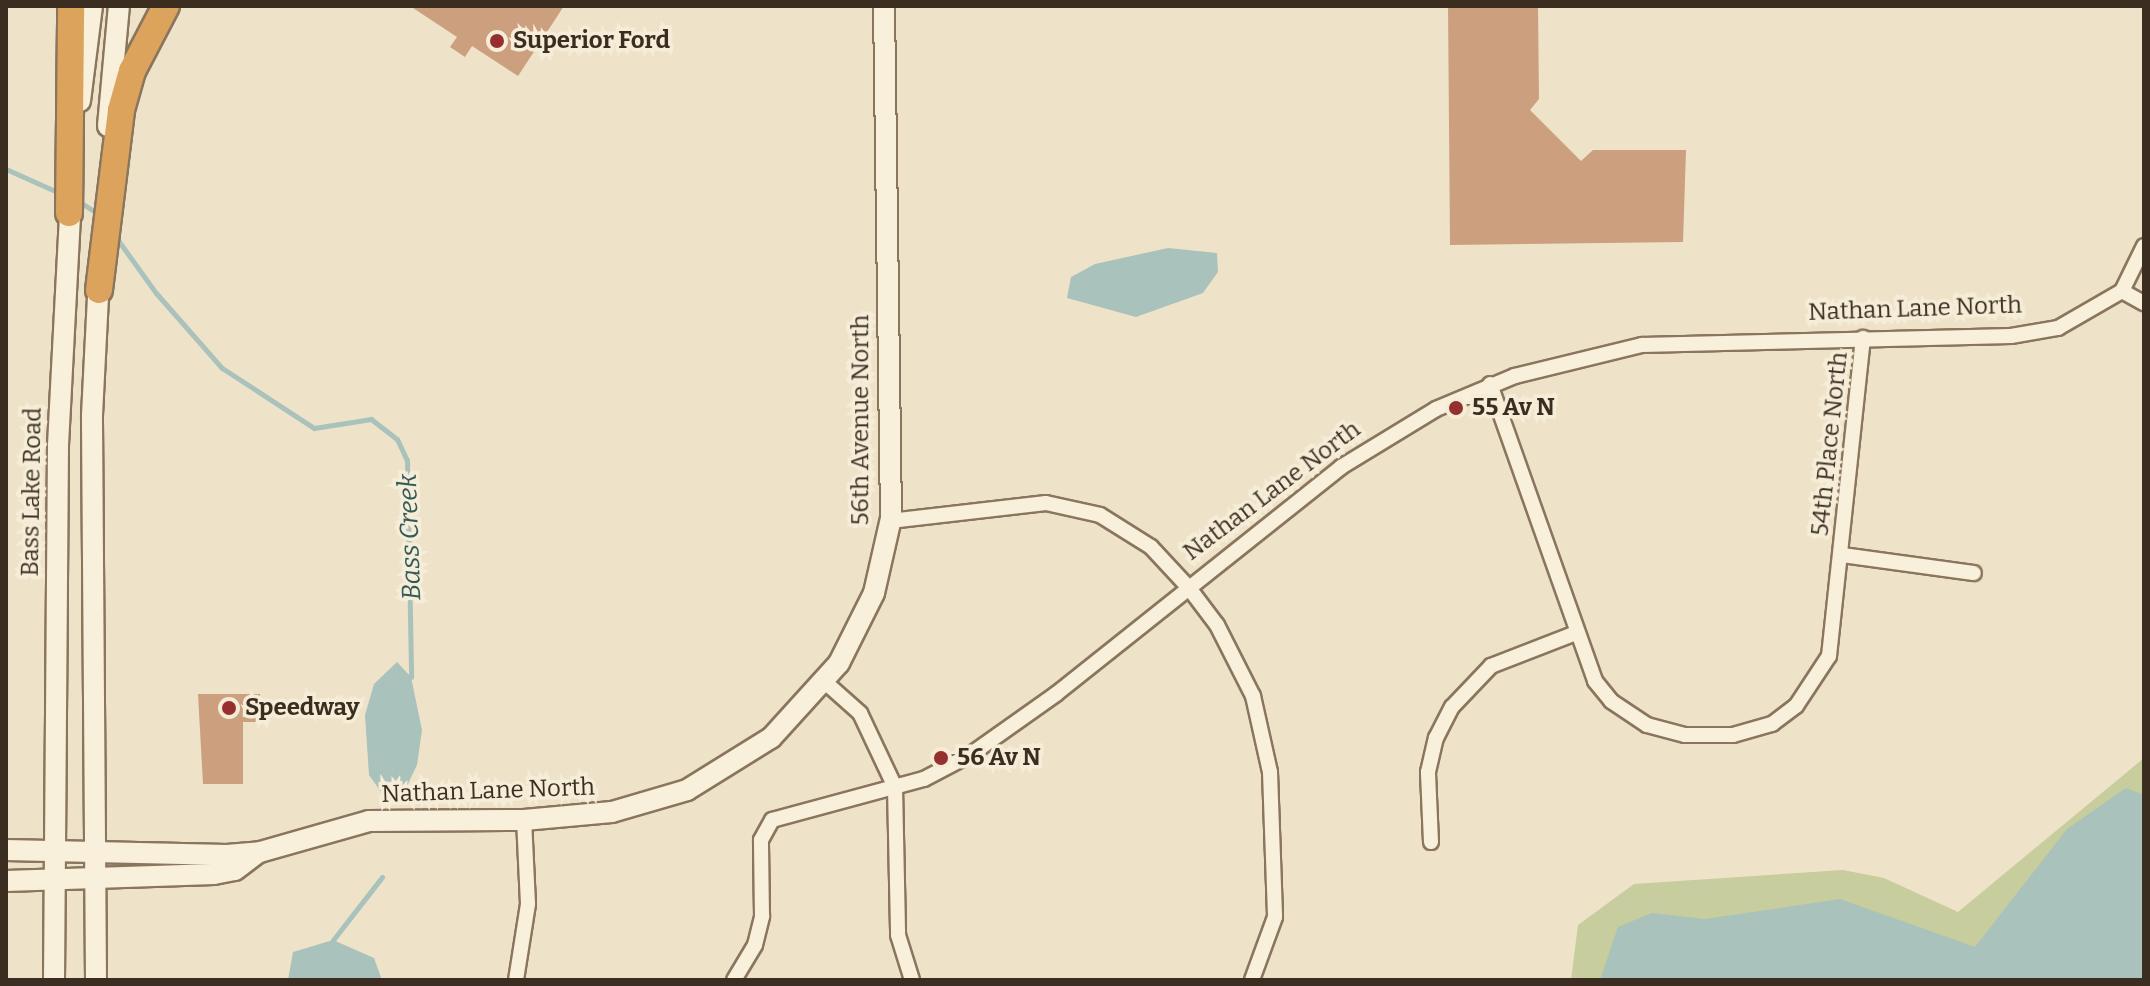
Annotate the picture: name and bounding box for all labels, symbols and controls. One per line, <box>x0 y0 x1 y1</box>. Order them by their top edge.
place label: Superior Ford <box>513 27 670 55</box>
marker: Superior Ford <box>488 32 506 50</box>
street label: Nathan Lane North <box>1808 291 2022 327</box>
street label: 56th Avenue North <box>847 315 875 525</box>
street label: 54th Place North <box>1806 351 1854 537</box>
place label: 55 Av N <box>1472 394 1555 422</box>
marker: 55 Av N <box>1447 399 1465 417</box>
street label: Bass Lake Road <box>16 407 48 577</box>
street label: Nathan Lane North <box>1178 415 1366 567</box>
water label: Bass Creek <box>392 473 428 601</box>
place label: Speedway <box>245 694 360 722</box>
marker: Speedway <box>220 699 238 717</box>
place label: 56 Av N <box>957 744 1041 772</box>
marker: 56 Av N <box>932 749 950 767</box>
street label: Nathan Lane North <box>381 773 595 809</box>

